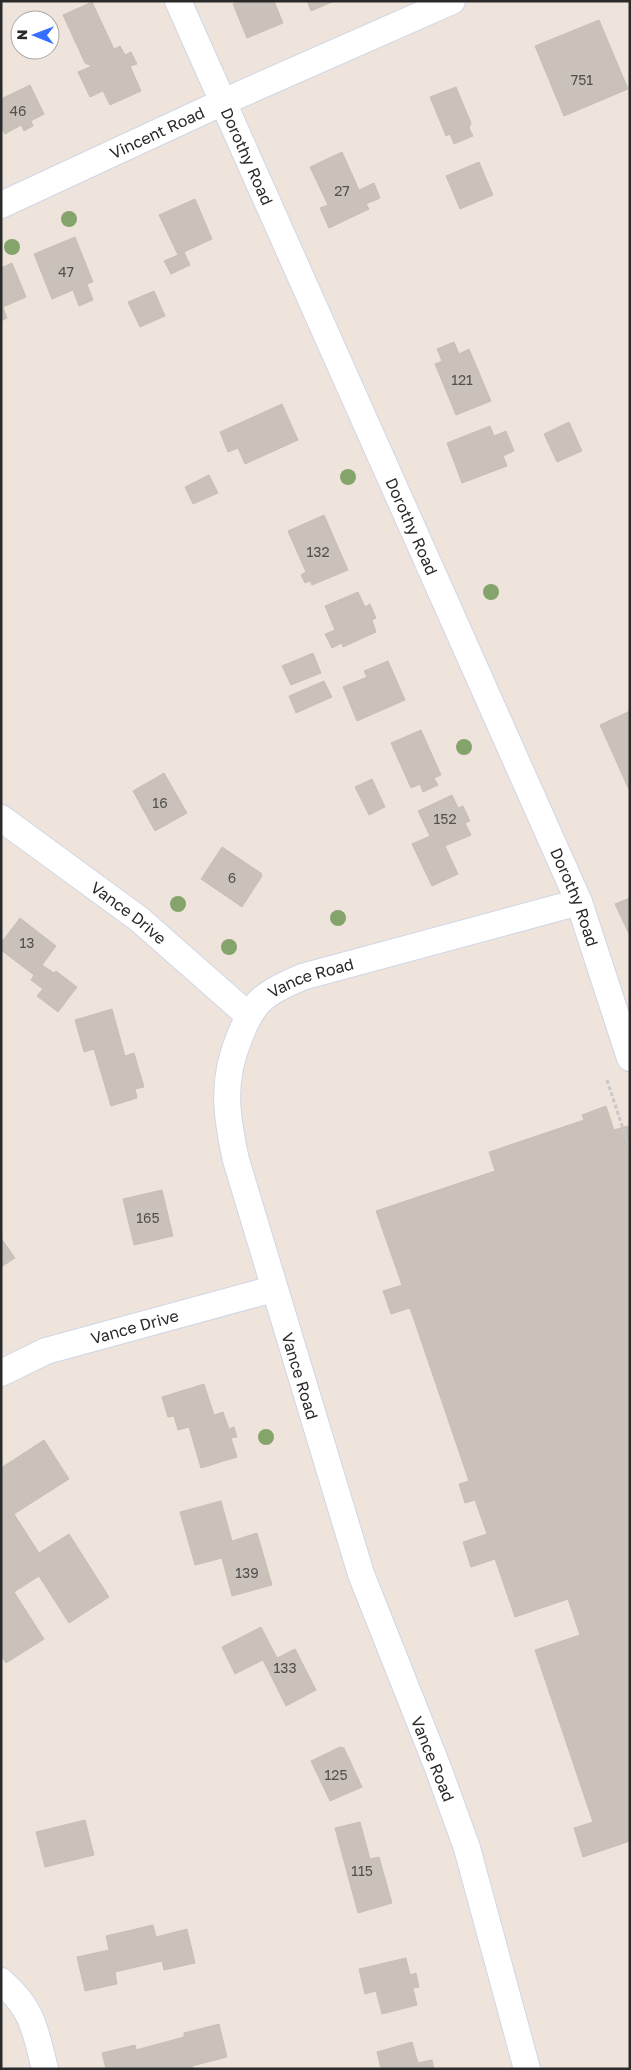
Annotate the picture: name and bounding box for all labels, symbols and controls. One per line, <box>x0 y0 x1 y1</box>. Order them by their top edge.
north arrow <box>10 10 60 60</box>
text: N <box>13 29 30 40</box>
house number: 751 <box>571 71 593 88</box>
house number: 46 <box>9 102 27 119</box>
street label: Vincent Road <box>106 102 208 163</box>
street label: Dorothy Road <box>217 104 278 208</box>
house number: 27 <box>334 182 350 199</box>
house number: 47 <box>58 263 74 280</box>
house number: 121 <box>451 371 473 388</box>
street label: Dorothy Road <box>381 474 442 578</box>
house number: 132 <box>306 543 330 560</box>
house number: 16 <box>152 794 168 811</box>
house number: 152 <box>433 810 457 827</box>
street label: Dorothy Road <box>546 844 603 949</box>
house number: 6 <box>228 869 236 886</box>
street label: Vance Drive <box>87 877 170 948</box>
house number: 13 <box>20 934 34 951</box>
street label: Vance Road <box>264 953 356 1002</box>
house number: 165 <box>136 1209 160 1226</box>
street label: Vance Drive <box>88 1305 181 1348</box>
street label: Vance Road <box>277 1330 323 1422</box>
house number: 139 <box>235 1564 259 1581</box>
house number: 133 <box>273 1659 297 1676</box>
street label: Vance Road <box>407 1714 459 1804</box>
house number: 125 <box>324 1766 348 1783</box>
house number: 115 <box>351 1862 373 1879</box>

